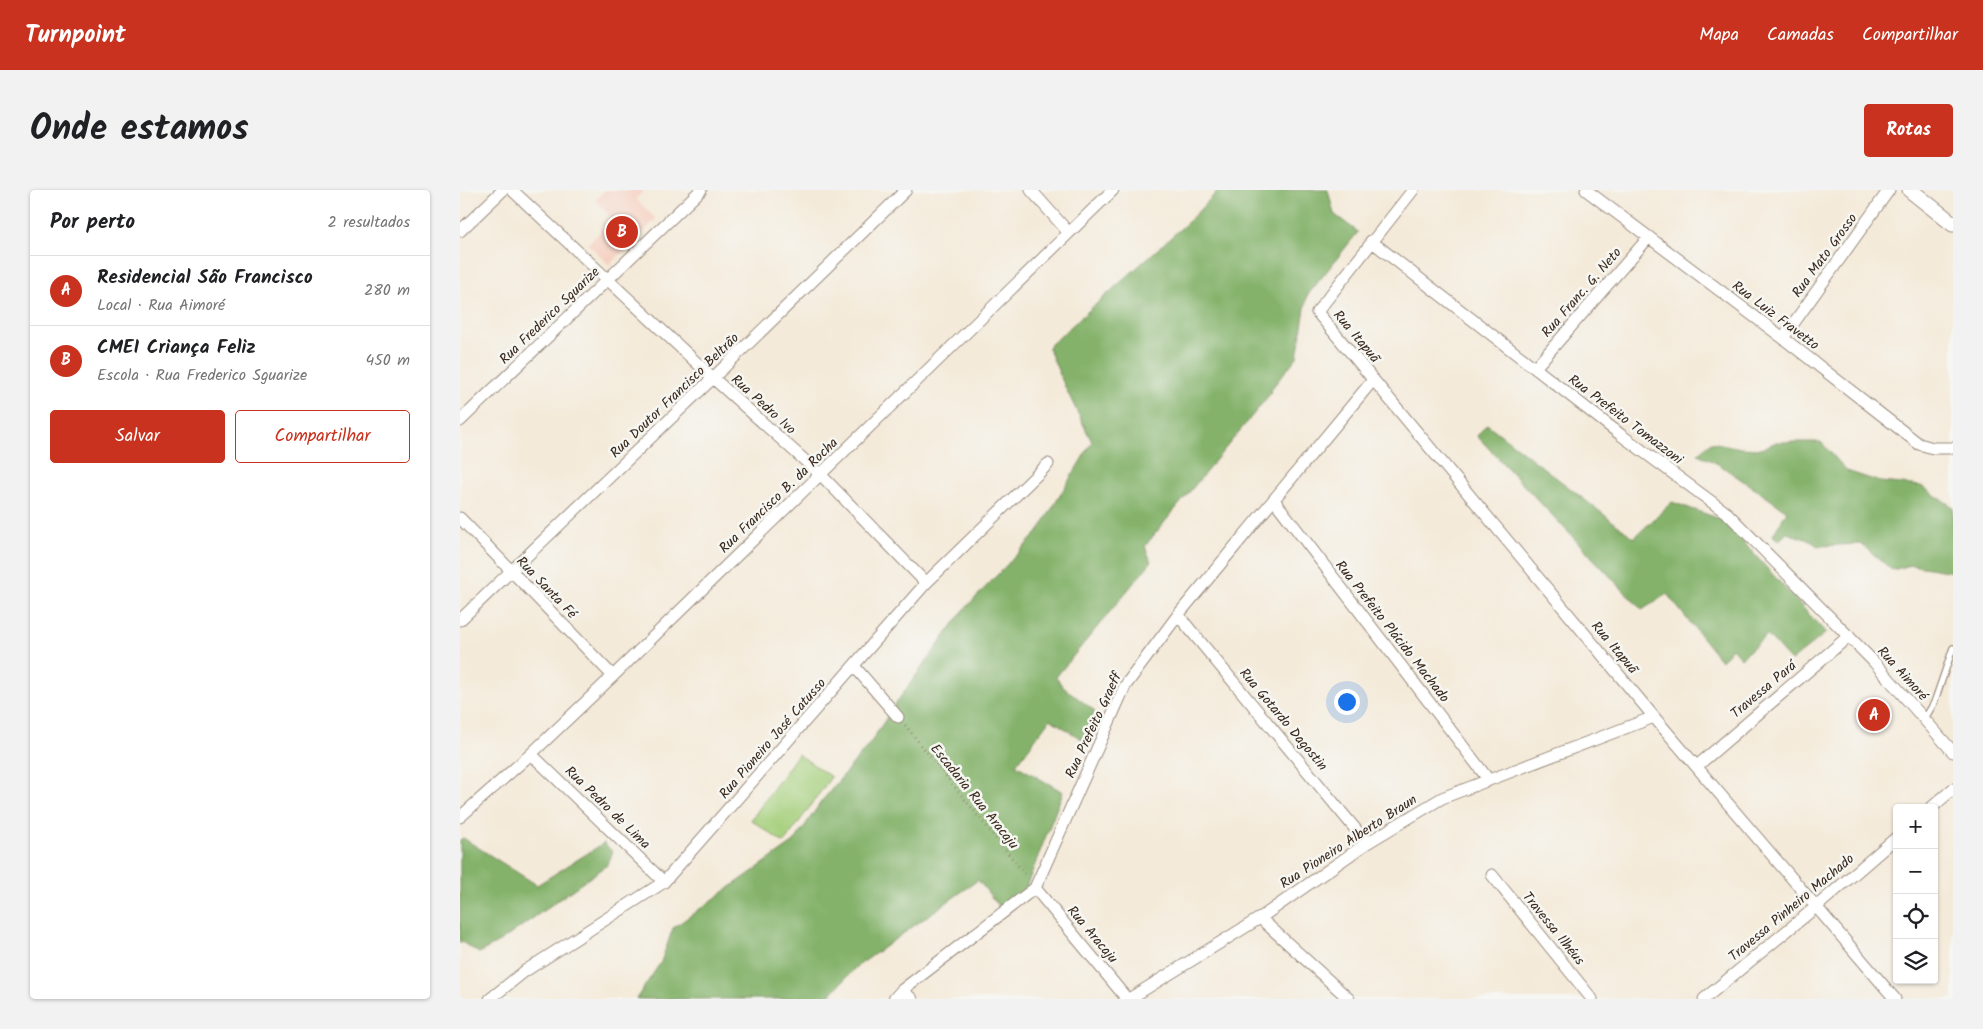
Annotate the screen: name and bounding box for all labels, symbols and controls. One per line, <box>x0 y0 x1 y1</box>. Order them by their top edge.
text: Turnpoint <box>25 16 126 55</box>
text: Mapa <box>1699 21 1739 50</box>
text: Camadas <box>1767 21 1834 50</box>
text: Compartilhar <box>1862 21 1958 50</box>
text: Onde estamos <box>30 102 249 158</box>
button: Rotas <box>1864 104 1953 157</box>
text: Por perto <box>50 206 135 239</box>
street label: Rua Mato Grosso <box>1787 209 1863 302</box>
text: 2 resultados <box>328 210 410 235</box>
pin: B <box>606 213 638 251</box>
street label: Rua Franc. G. Neto <box>1536 243 1627 343</box>
street label: Rua Frederico Sguarize <box>494 261 606 370</box>
text: Residencial São Francisco <box>97 263 313 293</box>
street label: Rua Luiz Fravetto <box>1727 276 1824 356</box>
text: A <box>61 278 71 303</box>
text: 280 m <box>364 278 410 303</box>
text: Local · Rua Aimoré <box>97 293 225 318</box>
street label: Rua Itapuã <box>1327 305 1386 369</box>
street label: Rua Doutor Francisco Beltrão <box>605 328 744 464</box>
text: CMEI Criança Feliz <box>97 333 256 363</box>
text: B <box>61 348 71 373</box>
text: 450 m <box>365 348 410 373</box>
text: Escola · Rua Frederico Sguarize <box>97 363 307 388</box>
street label: Rua Pedro Ivo <box>726 369 801 440</box>
street label: Rua Prefeito Tomazzoni <box>1563 369 1688 471</box>
button: Salvar <box>50 410 225 463</box>
button: Compartilhar <box>235 410 410 463</box>
street label: Rua Francisco B. da Rocha <box>714 433 843 559</box>
street label: Rua Santa Fé <box>511 551 582 625</box>
street label: Rua Prefeito Plácido Machado <box>1330 556 1455 707</box>
street label: Rua Itapuã <box>1585 616 1644 680</box>
street label: Rua Aimoré <box>1872 641 1933 707</box>
street label: Travessa Pará <box>1726 655 1803 724</box>
street label: Rua Gotardo Dagostin <box>1234 663 1333 776</box>
street label: Rua Prefeito Graeff <box>1060 667 1129 782</box>
street label: Rua Pioneiro José Catusso <box>714 673 832 804</box>
your location <box>1334 689 1360 715</box>
pin: A <box>1858 696 1890 734</box>
street label: Escadaria Rua Aracaju <box>925 739 1024 854</box>
street label: Rua Pedro de Lima <box>559 761 655 855</box>
street label: Rua Pioneiro Alberto Braun <box>1275 789 1422 895</box>
map controls <box>1893 804 1938 984</box>
button: + <box>1893 804 1938 849</box>
street label: Travessa Pinheiro Machado <box>1724 848 1859 967</box>
button: − <box>1893 849 1938 894</box>
street label: Travessa Ilhéus <box>1517 887 1590 970</box>
button: locate <box>1893 894 1938 939</box>
street label: Rua Aracaju <box>1061 901 1123 969</box>
button: layers <box>1893 939 1938 984</box>

